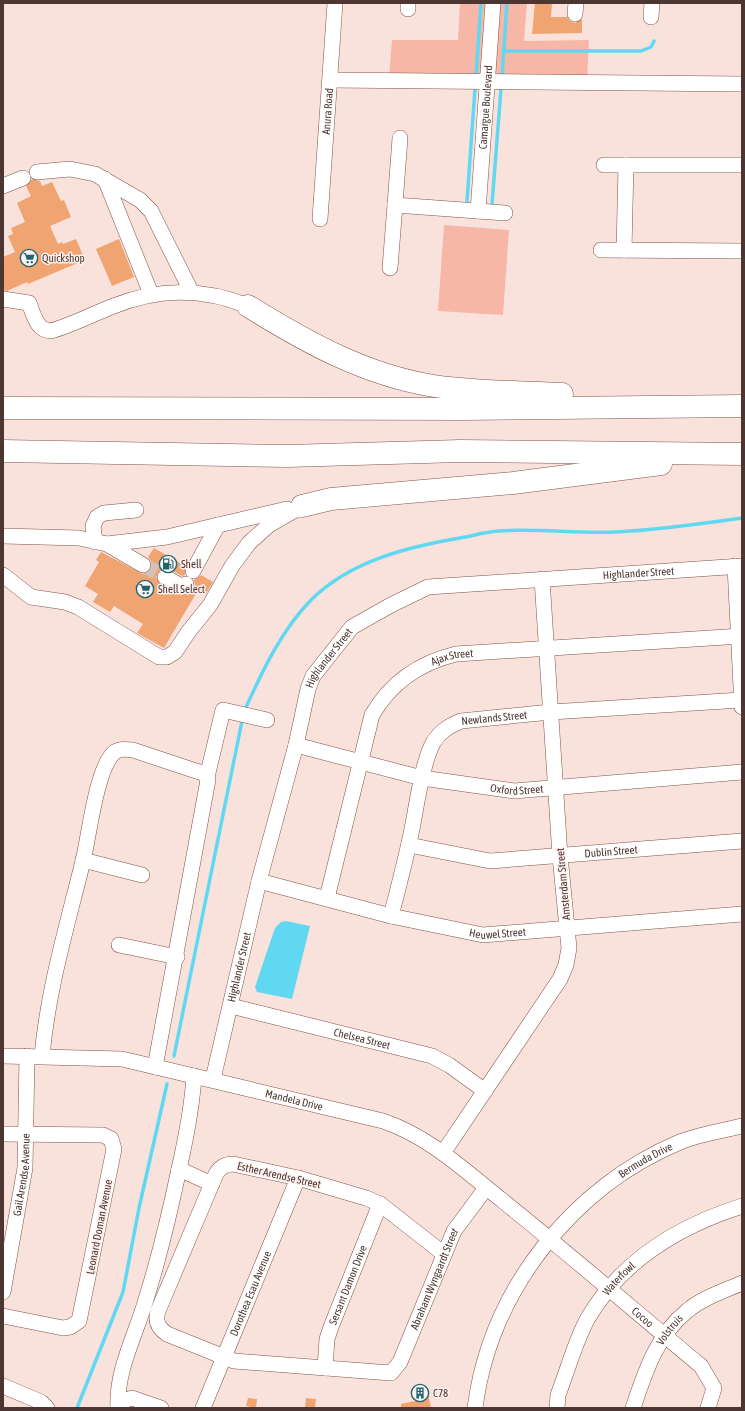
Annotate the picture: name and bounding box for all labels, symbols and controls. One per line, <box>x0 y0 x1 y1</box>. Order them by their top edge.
street label: Camargue Boulevard <box>476 65 494 150</box>
street label: Anura Road <box>320 88 335 135</box>
supermarket icon: Quickshop <box>19 248 39 268</box>
place label: Quickshop <box>42 252 85 264</box>
fuel station icon: Shell <box>158 554 178 574</box>
place label: Shell <box>181 558 202 570</box>
street label: Highlander Street <box>602 565 675 581</box>
supermarket icon: Shell Select <box>135 579 155 599</box>
place label: Shell Select <box>158 583 205 595</box>
street label: Highlander Street <box>303 626 355 690</box>
street label: Ajax Street <box>429 647 474 668</box>
street label: Newlands Street <box>461 708 528 727</box>
street label: Oxford Street <box>490 782 544 797</box>
street label: Dublin Street <box>584 843 638 859</box>
street label: Amsterdam Street <box>554 847 572 921</box>
street label: Heuwel Street <box>468 926 526 941</box>
street label: Highlander Street <box>225 931 253 1003</box>
street label: Chelsea Street <box>332 1026 392 1051</box>
street label: Mandela Drive <box>264 1087 324 1113</box>
street label: Gail Arendse Avenue <box>11 1133 32 1217</box>
street label: Bermuda Drive <box>616 1140 674 1180</box>
street label: Esther Arendse Street <box>236 1160 322 1190</box>
street label: Leonard Doman Avenue <box>84 1179 114 1275</box>
street label: Abraham Wyngaardt Street <box>408 1225 460 1331</box>
street label: Sersant Damon Drive <box>327 1243 369 1326</box>
street label: Dorothea Esau Avenue <box>227 1249 273 1338</box>
street label: Waterfowl <box>600 1259 637 1297</box>
street label: Cocoo <box>629 1305 656 1330</box>
street label: Volstruis <box>654 1312 685 1347</box>
building icon: C78 <box>410 1383 430 1403</box>
place label: C78 <box>433 1387 448 1399</box>

